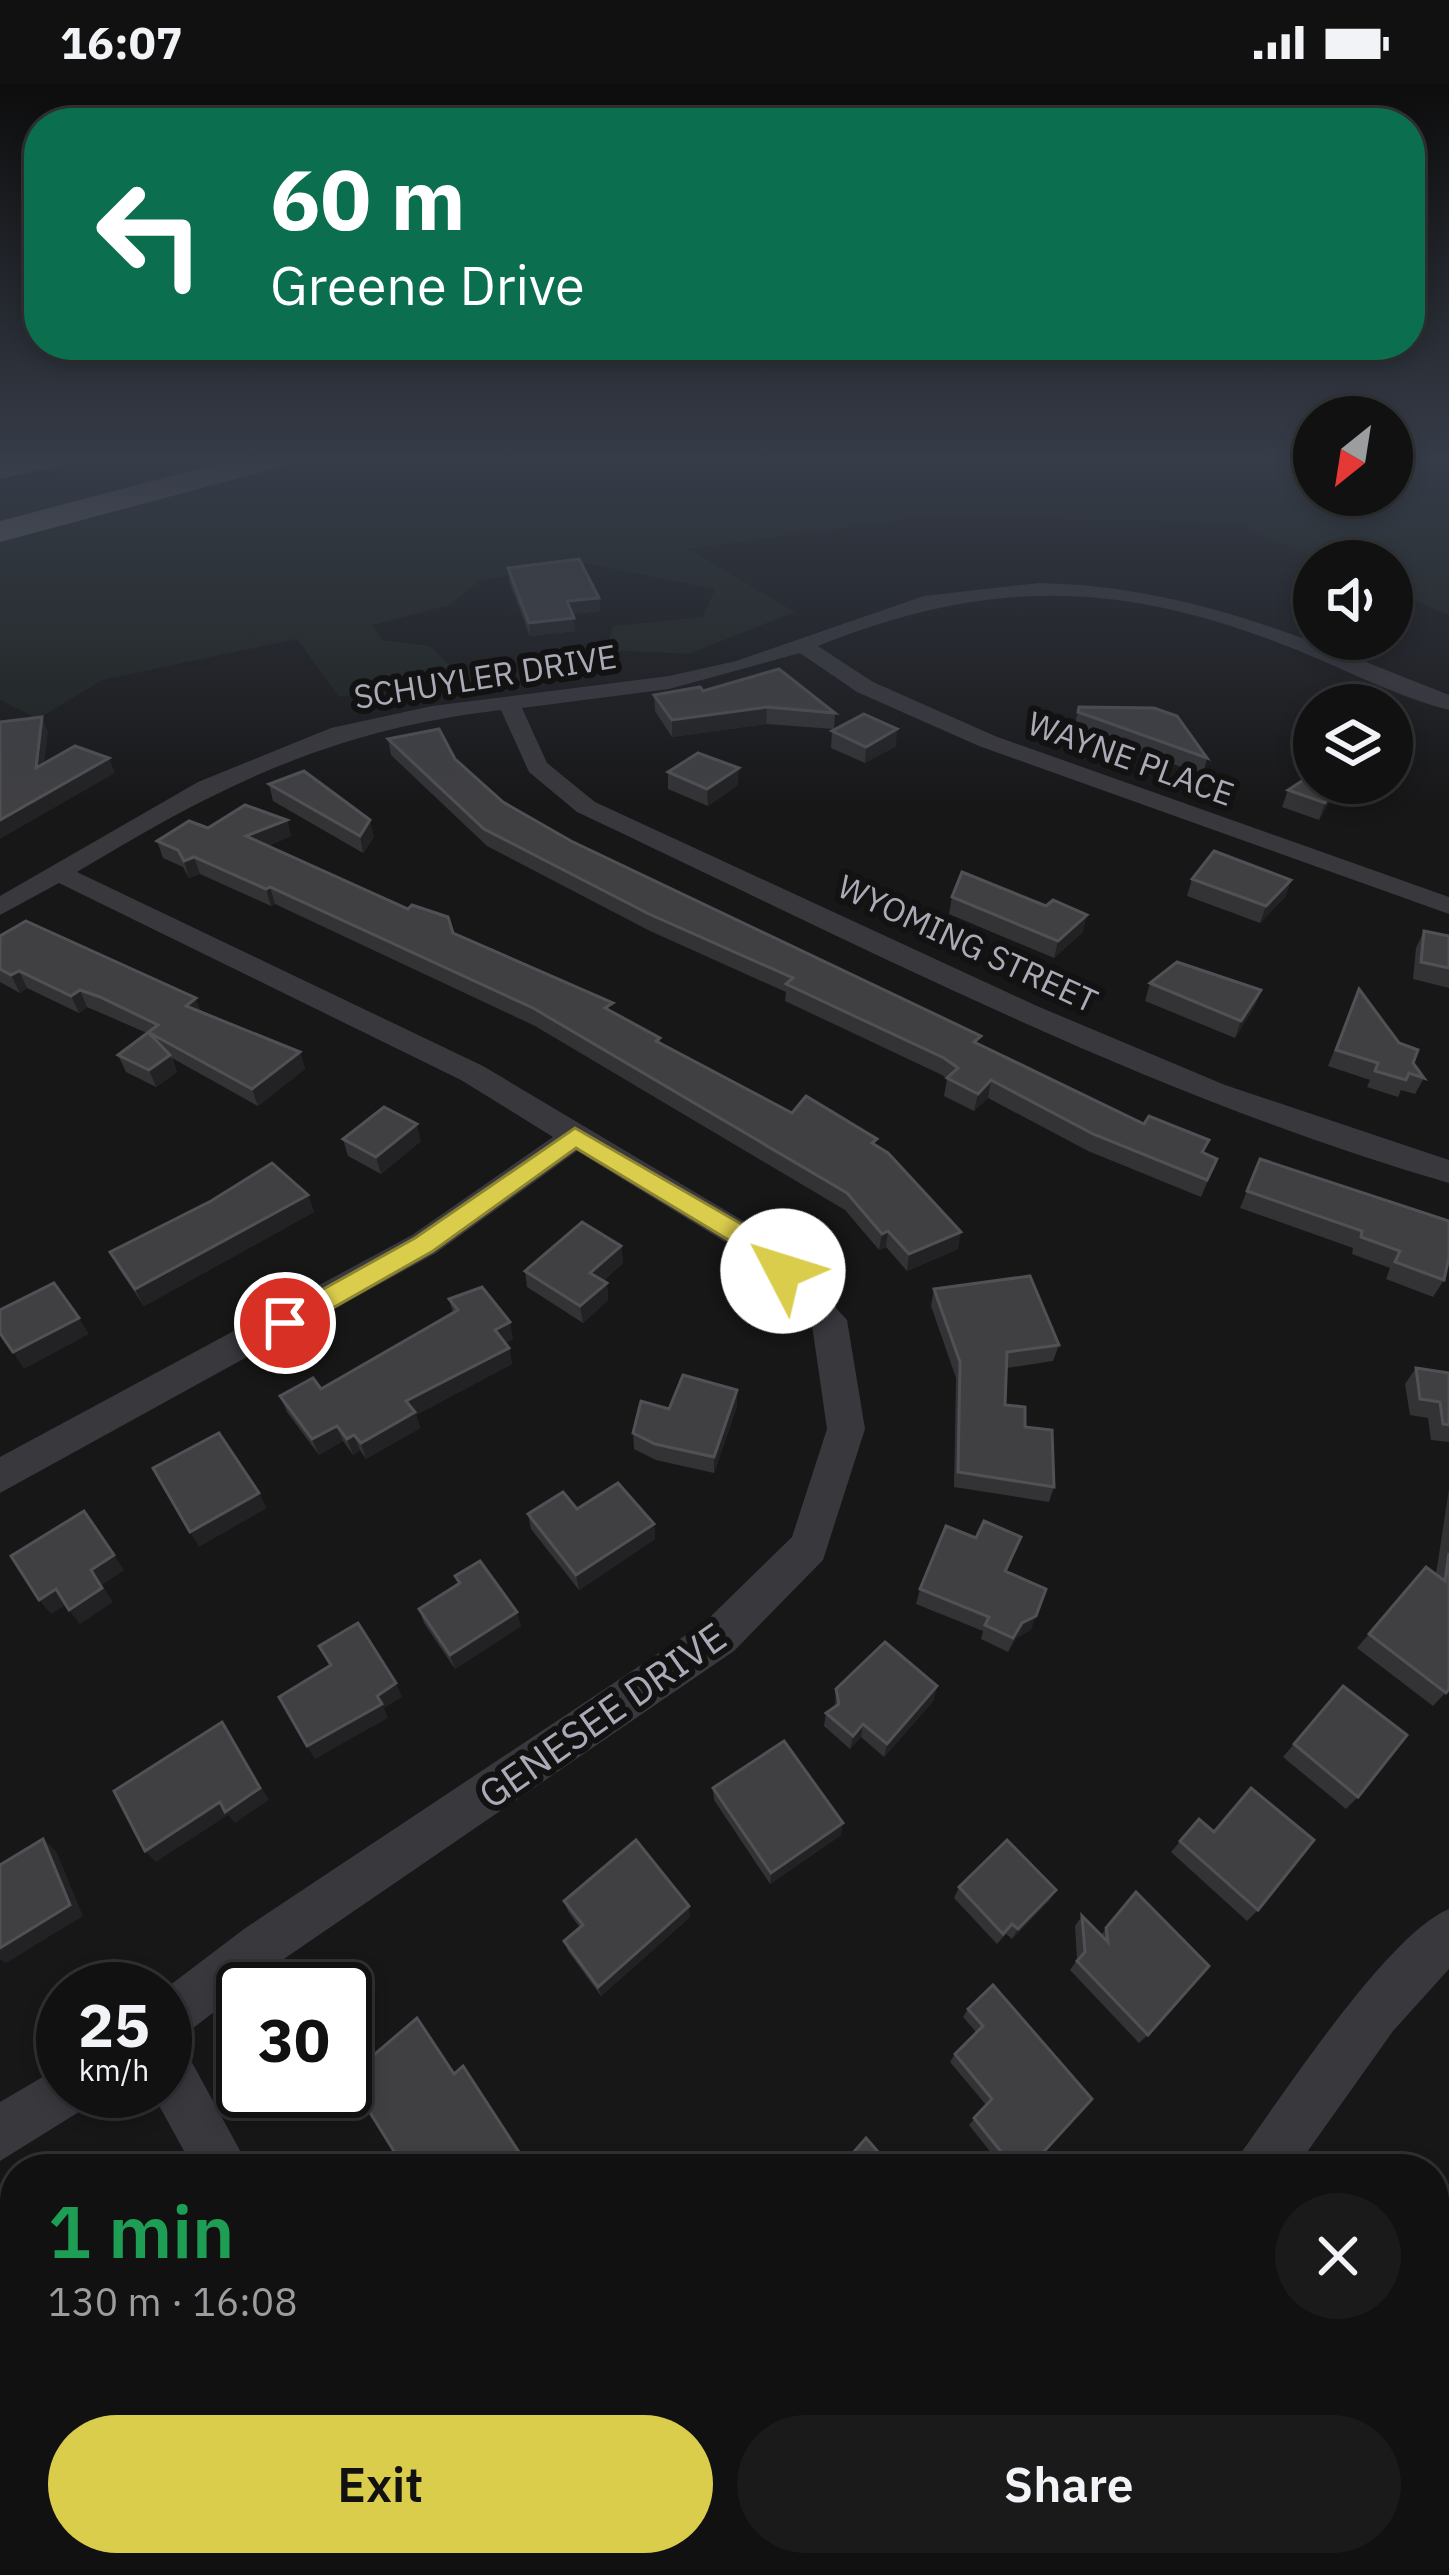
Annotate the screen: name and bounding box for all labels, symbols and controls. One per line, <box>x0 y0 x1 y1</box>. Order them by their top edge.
text: 16:07 <box>60 13 183 71</box>
text: 60 m <box>270 144 466 253</box>
icon: left <box>72 156 228 312</box>
text: Greene Drive <box>270 250 585 320</box>
north arrow <box>1293 396 1413 516</box>
map controls <box>1293 396 1413 804</box>
button: sound <box>1293 540 1413 660</box>
street label: SCHUYLER DRIVE <box>351 634 619 718</box>
button: layers <box>1293 684 1413 804</box>
street label: WAYNE PLACE <box>1022 701 1240 815</box>
street label: WYOMING STREET <box>831 864 1105 1022</box>
position arrow <box>720 1208 846 1334</box>
pin <box>234 1272 336 1374</box>
icon: arrive <box>252 1290 318 1356</box>
street label: GENESEE DRIVE <box>468 1611 736 1819</box>
speed limit sign: 30 <box>216 1962 372 2118</box>
text: 25 <box>78 1985 150 2064</box>
text: km/h <box>79 2050 149 2089</box>
text: 1 min <box>48 2184 234 2278</box>
button: close <box>1275 2193 1401 2319</box>
text: 130 m · 16:08 <box>48 2276 298 2327</box>
button: Exit <box>48 2415 713 2553</box>
button: Share <box>737 2415 1401 2553</box>

